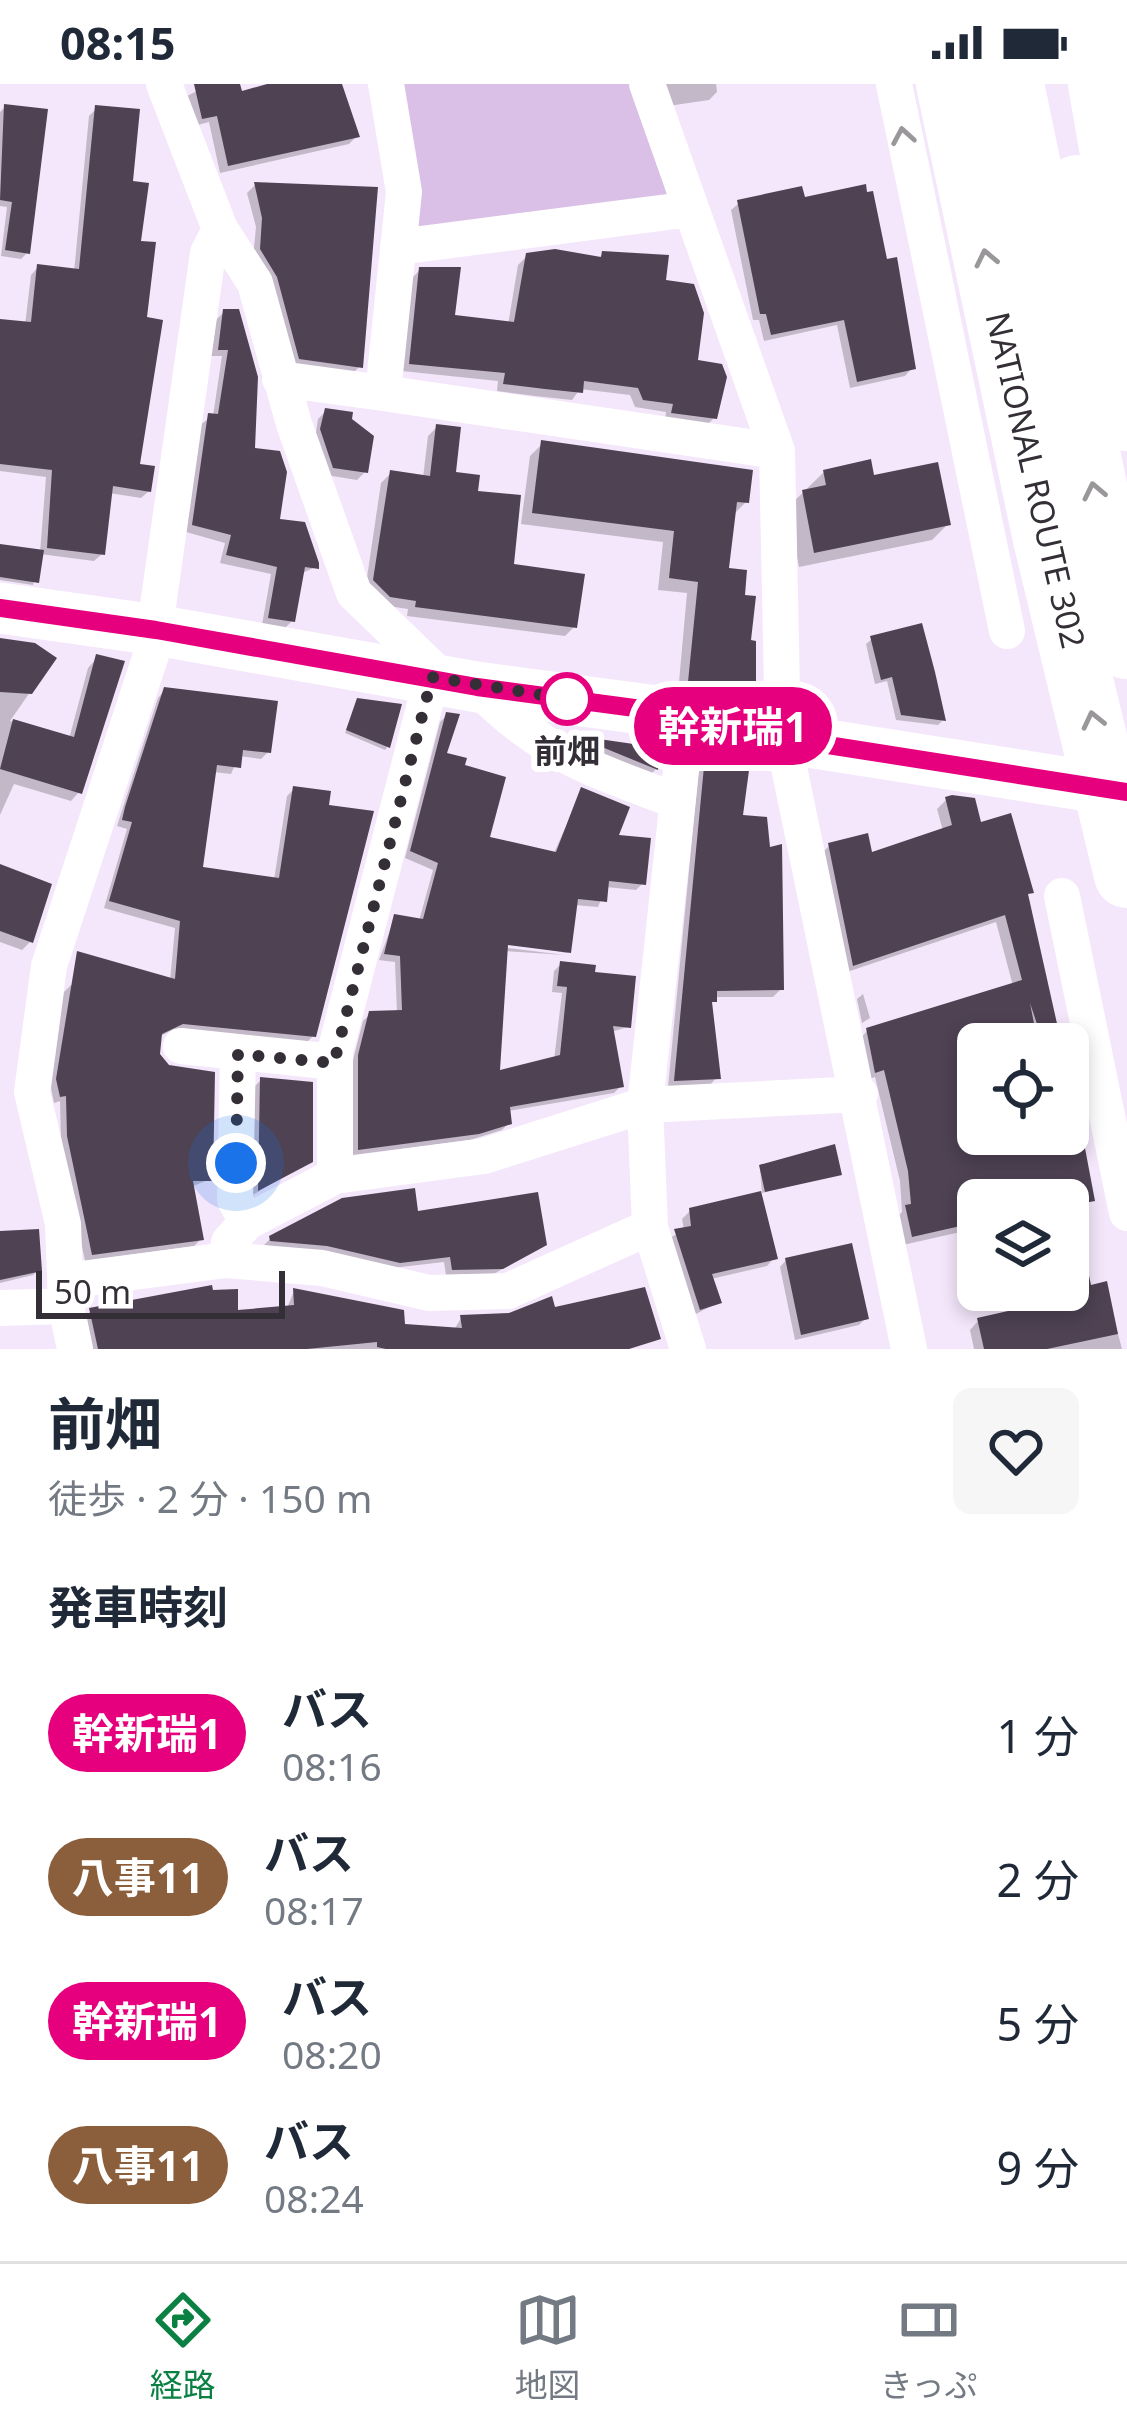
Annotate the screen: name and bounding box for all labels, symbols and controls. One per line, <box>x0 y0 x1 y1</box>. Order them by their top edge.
text: 08:15 <box>60 12 176 73</box>
one-way arrow <box>891 126 916 146</box>
one-way arrow <box>974 249 999 269</box>
street label: NATIONAL ROUTE 302 <box>975 308 1097 652</box>
one-way arrow <box>1083 481 1108 501</box>
marker: 前畑 <box>542 674 592 724</box>
line badge: 幹新瑞1 <box>649 687 817 765</box>
text: 幹新瑞1 <box>658 697 808 754</box>
one-way arrow <box>1082 711 1107 731</box>
place label: 前畑 <box>534 728 600 773</box>
map controls <box>957 1023 1089 1311</box>
button: locate <box>957 1023 1089 1155</box>
your location <box>206 1133 266 1193</box>
button: layers <box>957 1179 1089 1311</box>
scale bar <box>36 1265 285 1318</box>
text: 50 m <box>54 1269 131 1314</box>
text: 前畑 <box>48 1384 162 1462</box>
button: heart <box>953 1388 1079 1514</box>
text: 徒歩 · 2 分 · 150 m <box>48 1471 372 1524</box>
text: 発車時刻 <box>48 1576 228 1637</box>
text: バス <box>282 1678 372 1739</box>
text: 幹新瑞1 <box>72 1704 222 1761</box>
text: 1 分 <box>997 1705 1079 1766</box>
text: 08:16 <box>282 1739 382 1792</box>
text: バス <box>264 1822 354 1883</box>
text: 八事11 <box>72 1848 204 1905</box>
text: 2 分 <box>997 1849 1079 1910</box>
text: 08:17 <box>264 1883 364 1936</box>
text: バス <box>282 1966 372 2027</box>
text: 幹新瑞1 <box>72 1992 222 2049</box>
text: 5 分 <box>997 1993 1079 2054</box>
text: 08:20 <box>282 2027 382 2080</box>
text: バス <box>264 2110 354 2171</box>
text: 八事11 <box>72 2136 204 2193</box>
text: 9 分 <box>997 2137 1079 2198</box>
text: 08:24 <box>264 2171 364 2224</box>
tab: 経路 <box>150 2287 216 2407</box>
tab: 地図 <box>515 2287 581 2407</box>
tab: きっぷ <box>880 2287 977 2407</box>

